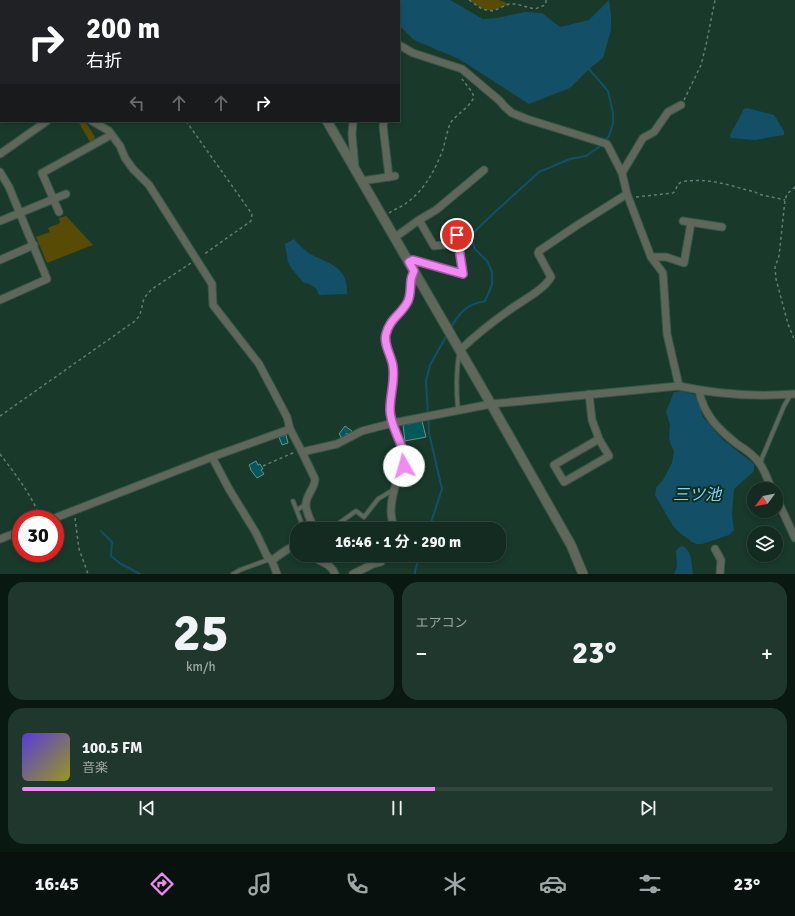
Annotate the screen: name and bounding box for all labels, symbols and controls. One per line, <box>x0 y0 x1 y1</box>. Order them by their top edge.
text: 200 m <box>86 12 160 46</box>
icon: right <box>20 16 72 68</box>
text: 右折 <box>86 50 122 72</box>
icon: left <box>126 92 148 114</box>
icon: ahead <box>168 92 190 114</box>
icon: ahead <box>210 92 232 114</box>
icon: right <box>252 92 274 114</box>
pin <box>440 218 474 252</box>
icon: arrive <box>446 224 468 246</box>
position arrow <box>383 445 425 487</box>
north arrow <box>747 482 783 518</box>
map controls <box>747 482 783 562</box>
water label: 三ツ池 <box>673 485 723 505</box>
speed limit sign: 30 <box>12 510 64 562</box>
button: layers <box>747 526 783 562</box>
text: 16:46 · 1 分 · 290 m <box>335 533 461 551</box>
text: 25 <box>173 601 229 665</box>
text: エアコン <box>416 615 468 631</box>
text: 23° <box>572 635 616 672</box>
text: − <box>416 640 427 667</box>
text: + <box>761 640 773 667</box>
text: km/h <box>186 659 215 675</box>
text: 100.5 FM <box>82 739 143 757</box>
text: 音楽 <box>82 760 108 776</box>
icon: previous <box>136 797 158 819</box>
icon: pause <box>386 797 408 819</box>
icon: next <box>637 797 659 819</box>
icon: directions <box>148 870 176 898</box>
icon: music <box>246 870 274 898</box>
icon: phone <box>343 870 371 898</box>
icon: climate <box>441 870 469 898</box>
icon: car <box>539 870 567 898</box>
icon: filters <box>636 870 664 898</box>
text: 16:45 <box>35 873 79 895</box>
text: 23° <box>734 873 760 895</box>

